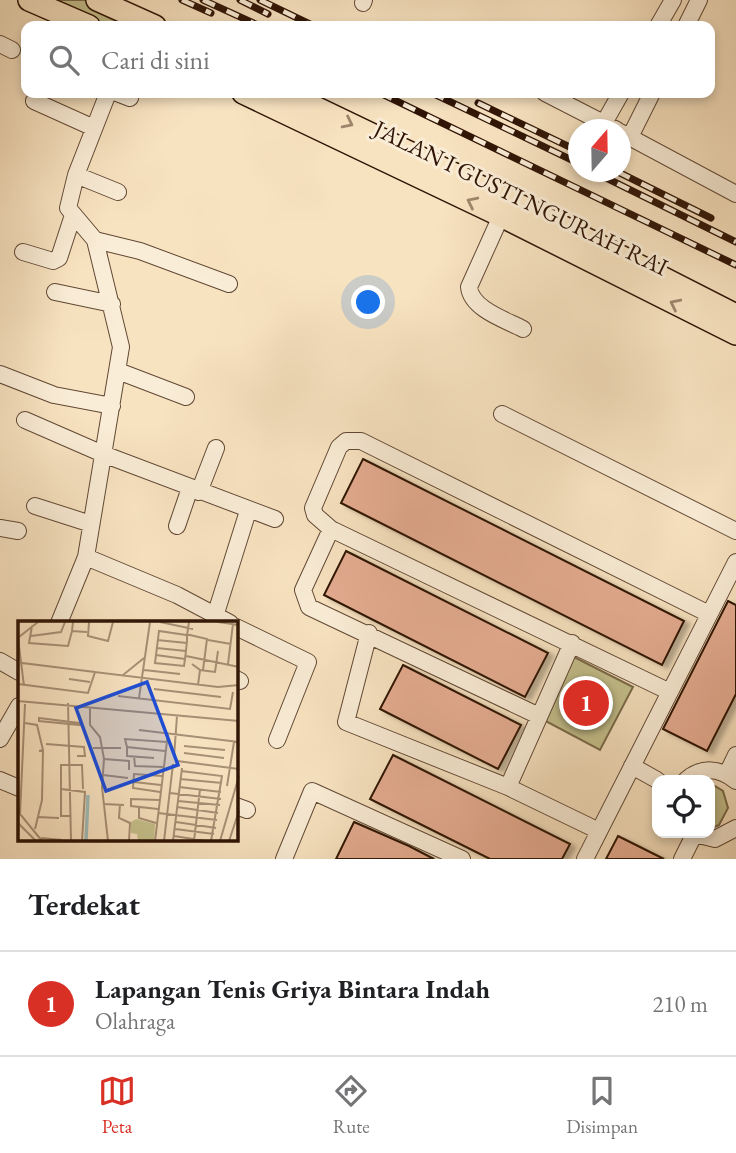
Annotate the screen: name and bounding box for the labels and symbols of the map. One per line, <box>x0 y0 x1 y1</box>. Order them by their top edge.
street label: JALAN I GUSTI NGURAH RAI <box>367 112 673 282</box>
one-way arrow <box>341 114 353 128</box>
north arrow <box>568 119 631 182</box>
one-way arrow <box>467 196 479 210</box>
your location <box>351 285 385 319</box>
one-way arrow <box>670 298 682 312</box>
inset map <box>18 621 238 842</box>
pin: 1 <box>563 677 609 729</box>

